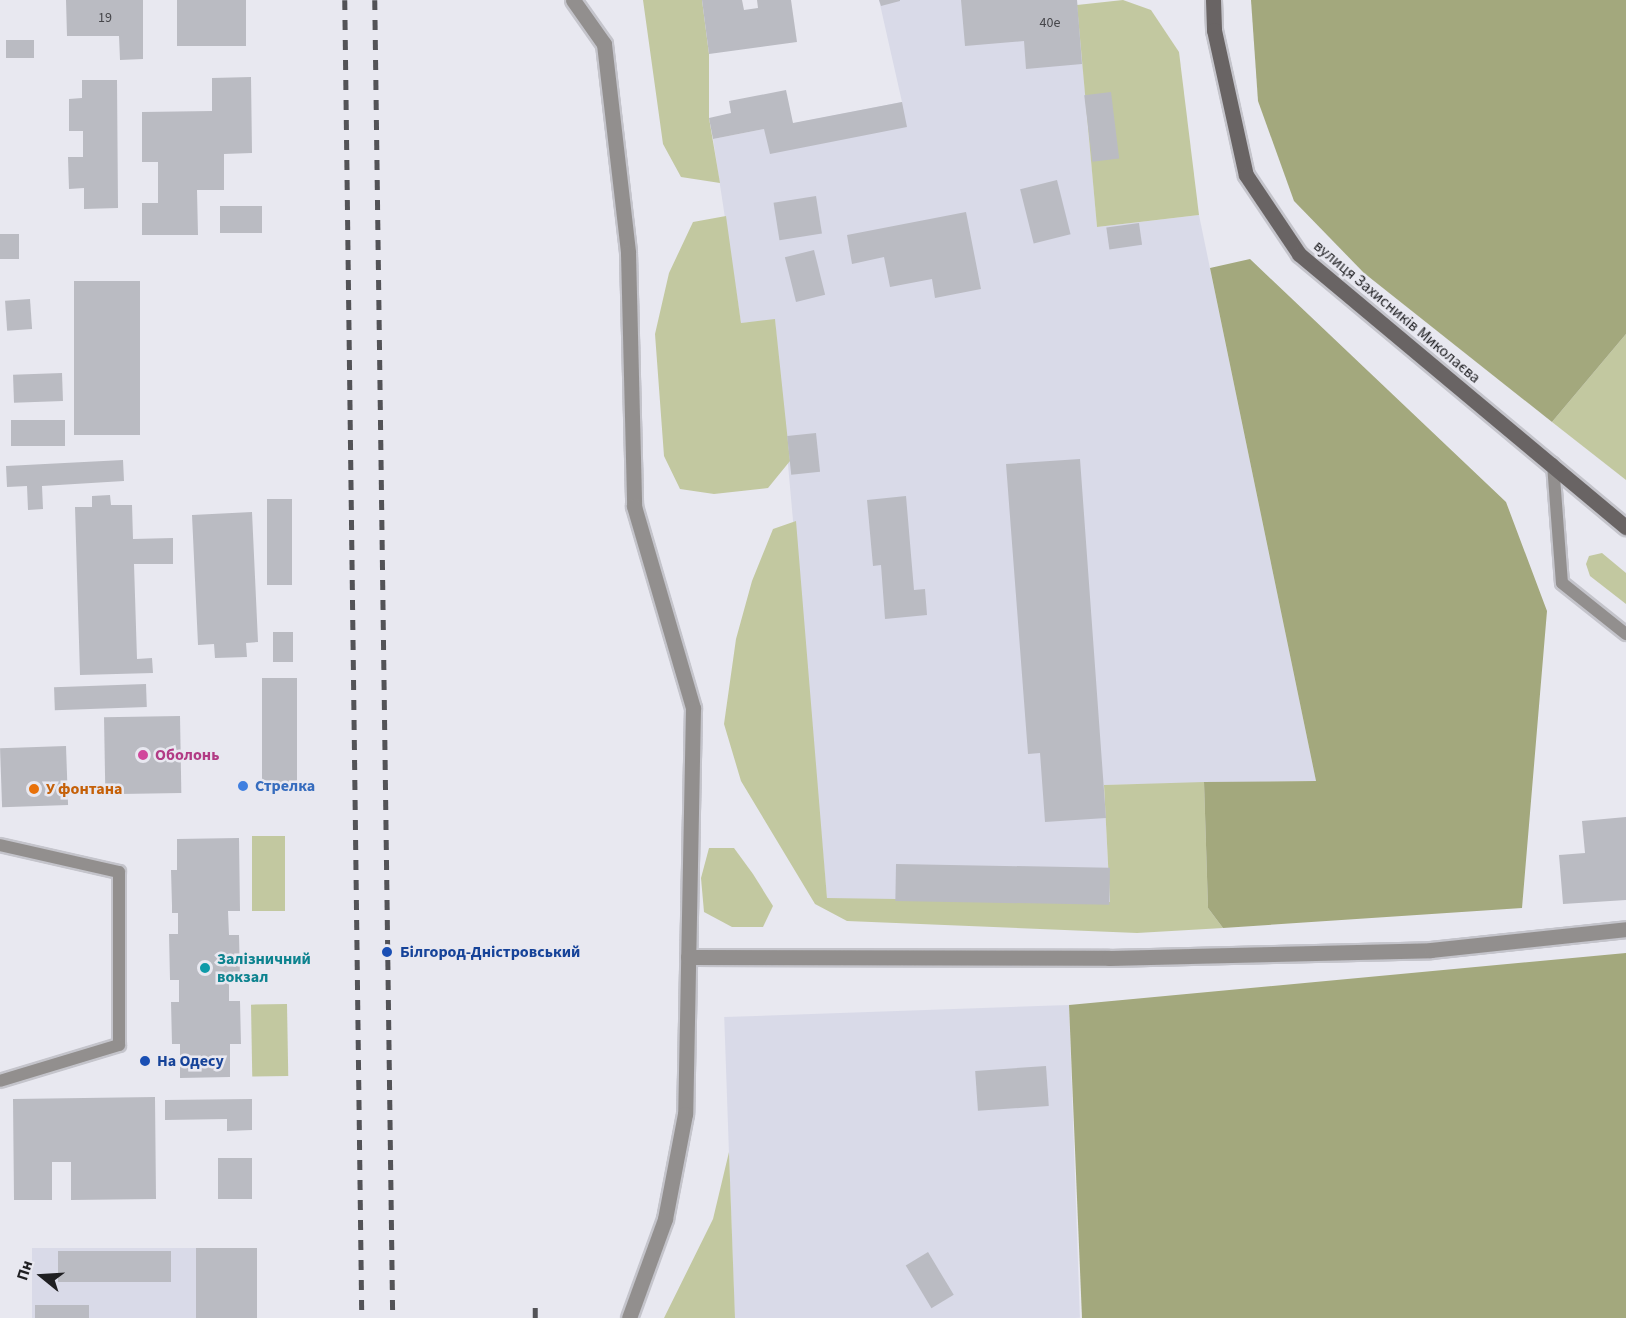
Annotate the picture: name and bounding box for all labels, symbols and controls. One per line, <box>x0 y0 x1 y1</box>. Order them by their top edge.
house number: 19 <box>98 10 112 26</box>
house number: 40е <box>1040 15 1060 31</box>
street label: вулиця Захисників Миколаєва <box>1310 237 1484 387</box>
place label: Оболонь <box>155 745 219 765</box>
marker: Оболонь <box>136 748 150 762</box>
place label: Стрелка <box>255 776 315 796</box>
place label: У фонтана <box>46 779 122 799</box>
marker: Стрелка <box>236 779 250 793</box>
marker: У фонтана <box>27 782 41 796</box>
place label: Білгород-Дністровський <box>400 942 580 962</box>
marker: Білгород-Дністровський <box>378 943 396 961</box>
place label: Залізничний вокзал <box>217 949 311 987</box>
marker: Залізничний вокзал <box>198 961 212 975</box>
place label: На Одесу <box>157 1051 224 1071</box>
marker: На Одесу <box>138 1054 152 1068</box>
north arrow <box>12 1246 72 1306</box>
text: Пн <box>11 1258 38 1283</box>

